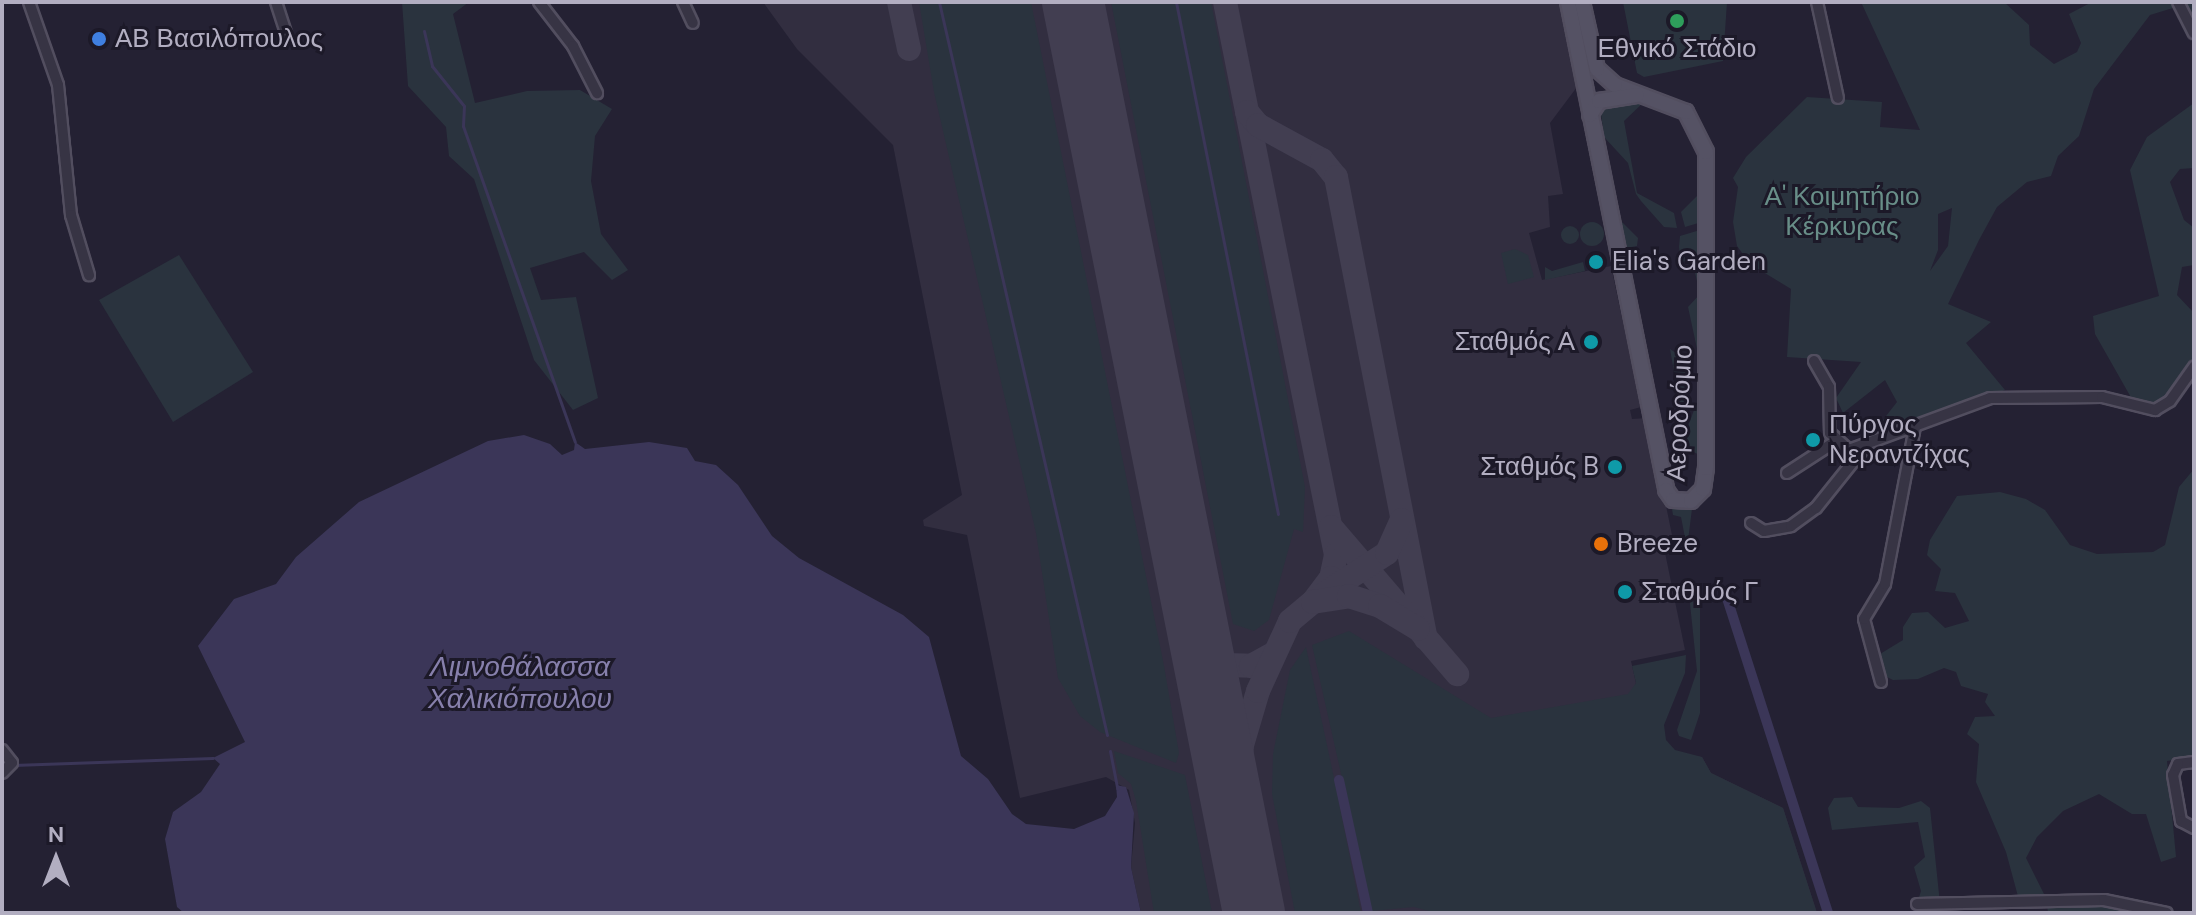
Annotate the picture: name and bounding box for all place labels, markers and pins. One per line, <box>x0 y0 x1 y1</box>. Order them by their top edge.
marker: Εθνικό Στάδιο <box>1668 12 1686 30</box>
place label: ΑΒ Βασιλόπουλος <box>115 23 323 55</box>
marker: ΑΒ Βασιλόπουλος <box>90 30 108 48</box>
place label: Εθνικό Στάδιο <box>1597 33 1757 65</box>
place label: Elia's Garden <box>1612 246 1766 278</box>
marker: Elia's Garden <box>1587 253 1605 271</box>
place label: Σταθμός Α <box>1455 326 1575 358</box>
marker: Σταθμός Α <box>1582 333 1600 351</box>
place label: Πύργος Νεραντζίχας <box>1829 409 1970 470</box>
marker: Πύργος Νεραντζίχας <box>1804 431 1822 449</box>
place label: Σταθμός B <box>1480 451 1599 483</box>
marker: Σταθμός B <box>1606 458 1624 476</box>
place label: Breeze <box>1617 528 1698 560</box>
marker: Breeze <box>1592 535 1610 553</box>
place label: Σταθμός Γ <box>1641 576 1758 608</box>
marker: Σταθμός Γ <box>1616 583 1634 601</box>

